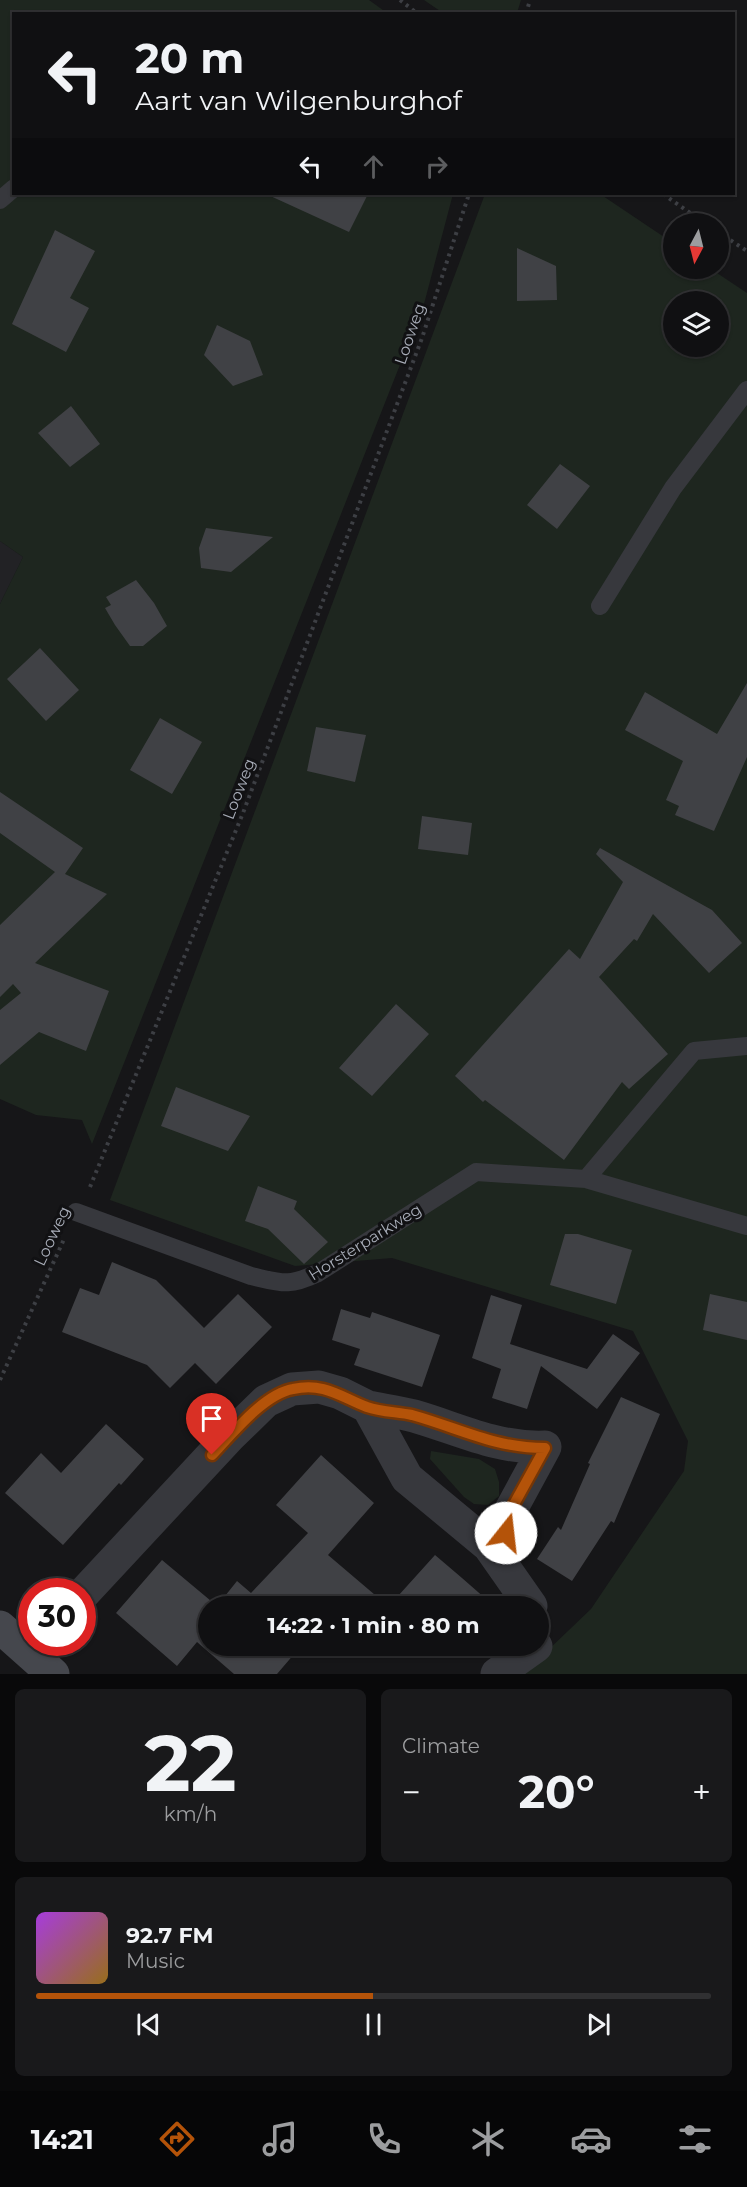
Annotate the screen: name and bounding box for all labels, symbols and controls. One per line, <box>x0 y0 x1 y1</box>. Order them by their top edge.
text: 20 m <box>135 32 244 84</box>
icon: left <box>36 36 114 114</box>
text: Aart van Wilgenburghof <box>135 84 462 117</box>
icon: left <box>294 150 327 183</box>
icon: ahead <box>357 150 390 183</box>
icon: right <box>420 150 453 183</box>
north arrow <box>663 213 729 279</box>
map controls <box>663 213 729 357</box>
button: layers <box>663 291 729 357</box>
street label: Looweg <box>391 301 429 367</box>
street label: Looweg <box>219 756 259 822</box>
street label: Horsterparkweg <box>305 1200 425 1284</box>
street label: Looweg <box>30 1203 74 1269</box>
pin <box>186 1393 237 1455</box>
icon: arrive <box>195 1402 228 1435</box>
position arrow <box>474 1501 538 1565</box>
speed limit sign: 30 <box>18 1578 96 1656</box>
text: 14:22 · 1 min · 80 m <box>267 1612 480 1639</box>
text: 22 <box>144 1715 237 1811</box>
text: Climate <box>402 1734 480 1758</box>
text: 20° <box>519 1764 594 1819</box>
text: − <box>402 1772 421 1812</box>
text: + <box>692 1772 711 1812</box>
text: km/h <box>164 1802 217 1826</box>
text: 92.7 FM <box>126 1922 213 1949</box>
text: Music <box>126 1949 185 1973</box>
icon: previous <box>132 2008 165 2041</box>
icon: pause <box>357 2008 390 2041</box>
icon: next <box>582 2008 615 2041</box>
icon: directions <box>156 2118 198 2160</box>
icon: music <box>259 2118 301 2160</box>
icon: phone <box>363 2118 405 2160</box>
icon: climate <box>467 2118 509 2160</box>
icon: car <box>570 2118 612 2160</box>
icon: filters <box>674 2118 716 2160</box>
text: 14:21 <box>31 2123 94 2156</box>

